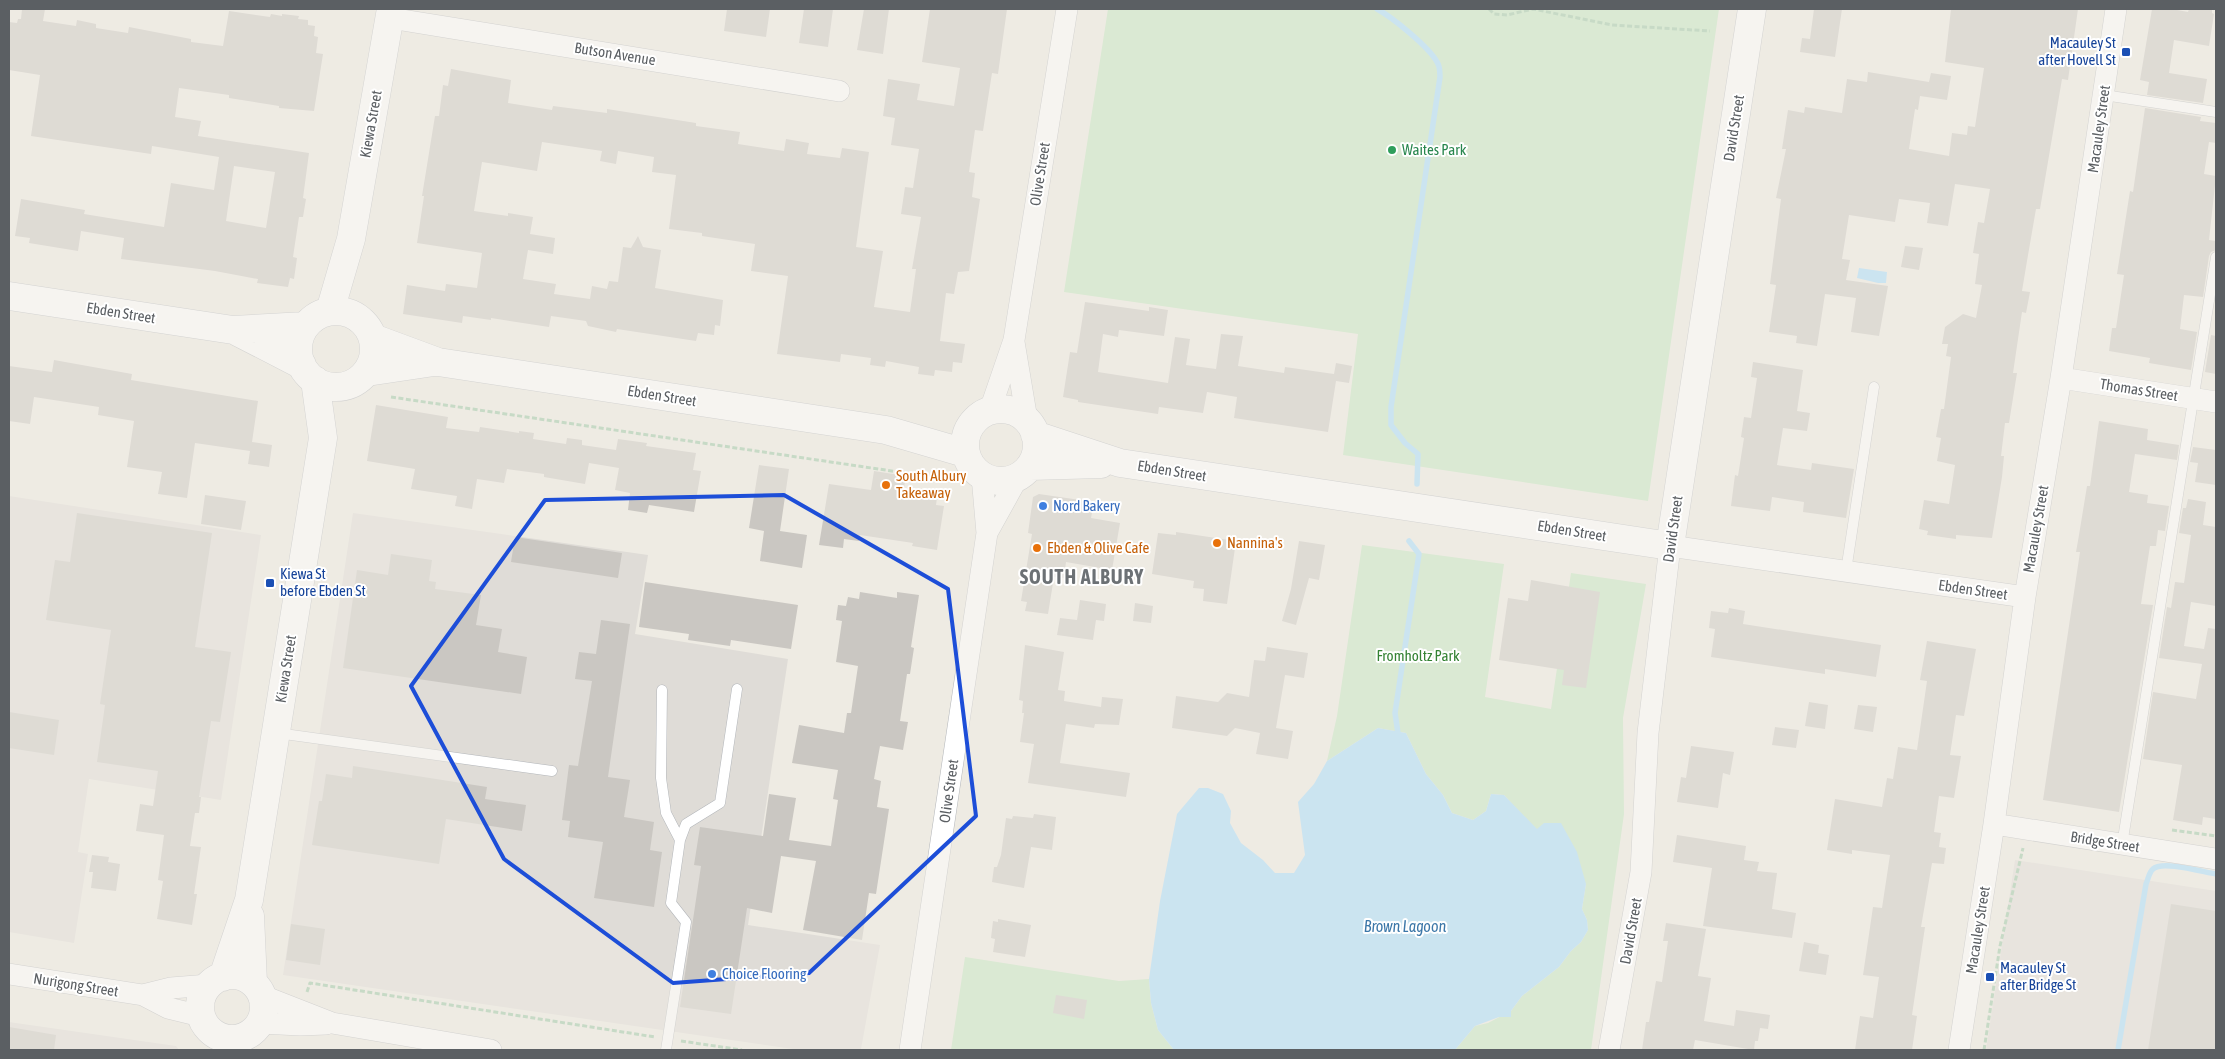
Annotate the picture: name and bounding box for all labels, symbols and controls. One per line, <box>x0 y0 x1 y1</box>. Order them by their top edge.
place label: Macauley St after Hovell St <box>2038 34 2116 68</box>
street label: Butson Avenue <box>573 39 657 68</box>
marker: Macauley St after Hovell St <box>2120 46 2132 58</box>
street label: Macauley Street <box>2084 84 2113 174</box>
street label: Kiewa Street <box>356 89 385 159</box>
street label: David Street <box>1720 93 1747 162</box>
street label: Olive Street <box>1026 141 1053 207</box>
place label: Waites Park <box>1402 141 1467 158</box>
marker: Waites Park <box>1386 144 1398 156</box>
street label: Ebden Street <box>85 299 157 326</box>
street label: Thomas Street <box>2099 375 2179 404</box>
street label: Ebden Street <box>626 382 698 409</box>
street label: Ebden Street <box>1136 457 1208 484</box>
place label: South Albury Takeaway <box>896 467 967 501</box>
marker: South Albury Takeaway <box>880 479 892 491</box>
street label: Macauley Street <box>2019 484 2052 574</box>
street label: David Street <box>1659 495 1686 563</box>
place label: Nord Bakery <box>1053 497 1120 514</box>
marker: Nord Bakery <box>1037 500 1049 512</box>
street label: Ebden Street <box>1536 517 1608 544</box>
place label: Nannina's <box>1227 534 1283 551</box>
marker: Nannina's <box>1211 537 1223 549</box>
place label: Ebden & Olive Cafe <box>1047 539 1150 556</box>
marker: Ebden & Olive Cafe <box>1031 542 1043 554</box>
place label: Kiewa St before Ebden St <box>280 565 366 599</box>
district label: SOUTH ALBURY <box>1020 565 1144 588</box>
street label: Ebden Street <box>1937 576 2009 603</box>
marker: Kiewa St before Ebden St <box>264 577 276 589</box>
street label: Kiewa Street <box>272 634 299 704</box>
park label: Fromholtz Park <box>1376 647 1460 664</box>
street label: Olive Street <box>936 758 961 824</box>
street label: Bridge Street <box>2069 828 2141 855</box>
street label: Macauley Street <box>1962 885 1993 975</box>
street label: David Street <box>1616 896 1645 965</box>
water label: Brown Lagoon <box>1364 917 1446 936</box>
place label: Macauley St after Bridge St <box>2000 959 2076 993</box>
place label: Choice Flooring <box>722 965 807 982</box>
marker: Choice Flooring <box>706 968 718 980</box>
street label: Nurigong Street <box>32 969 120 1000</box>
marker: Macauley St after Bridge St <box>1984 971 1996 983</box>

